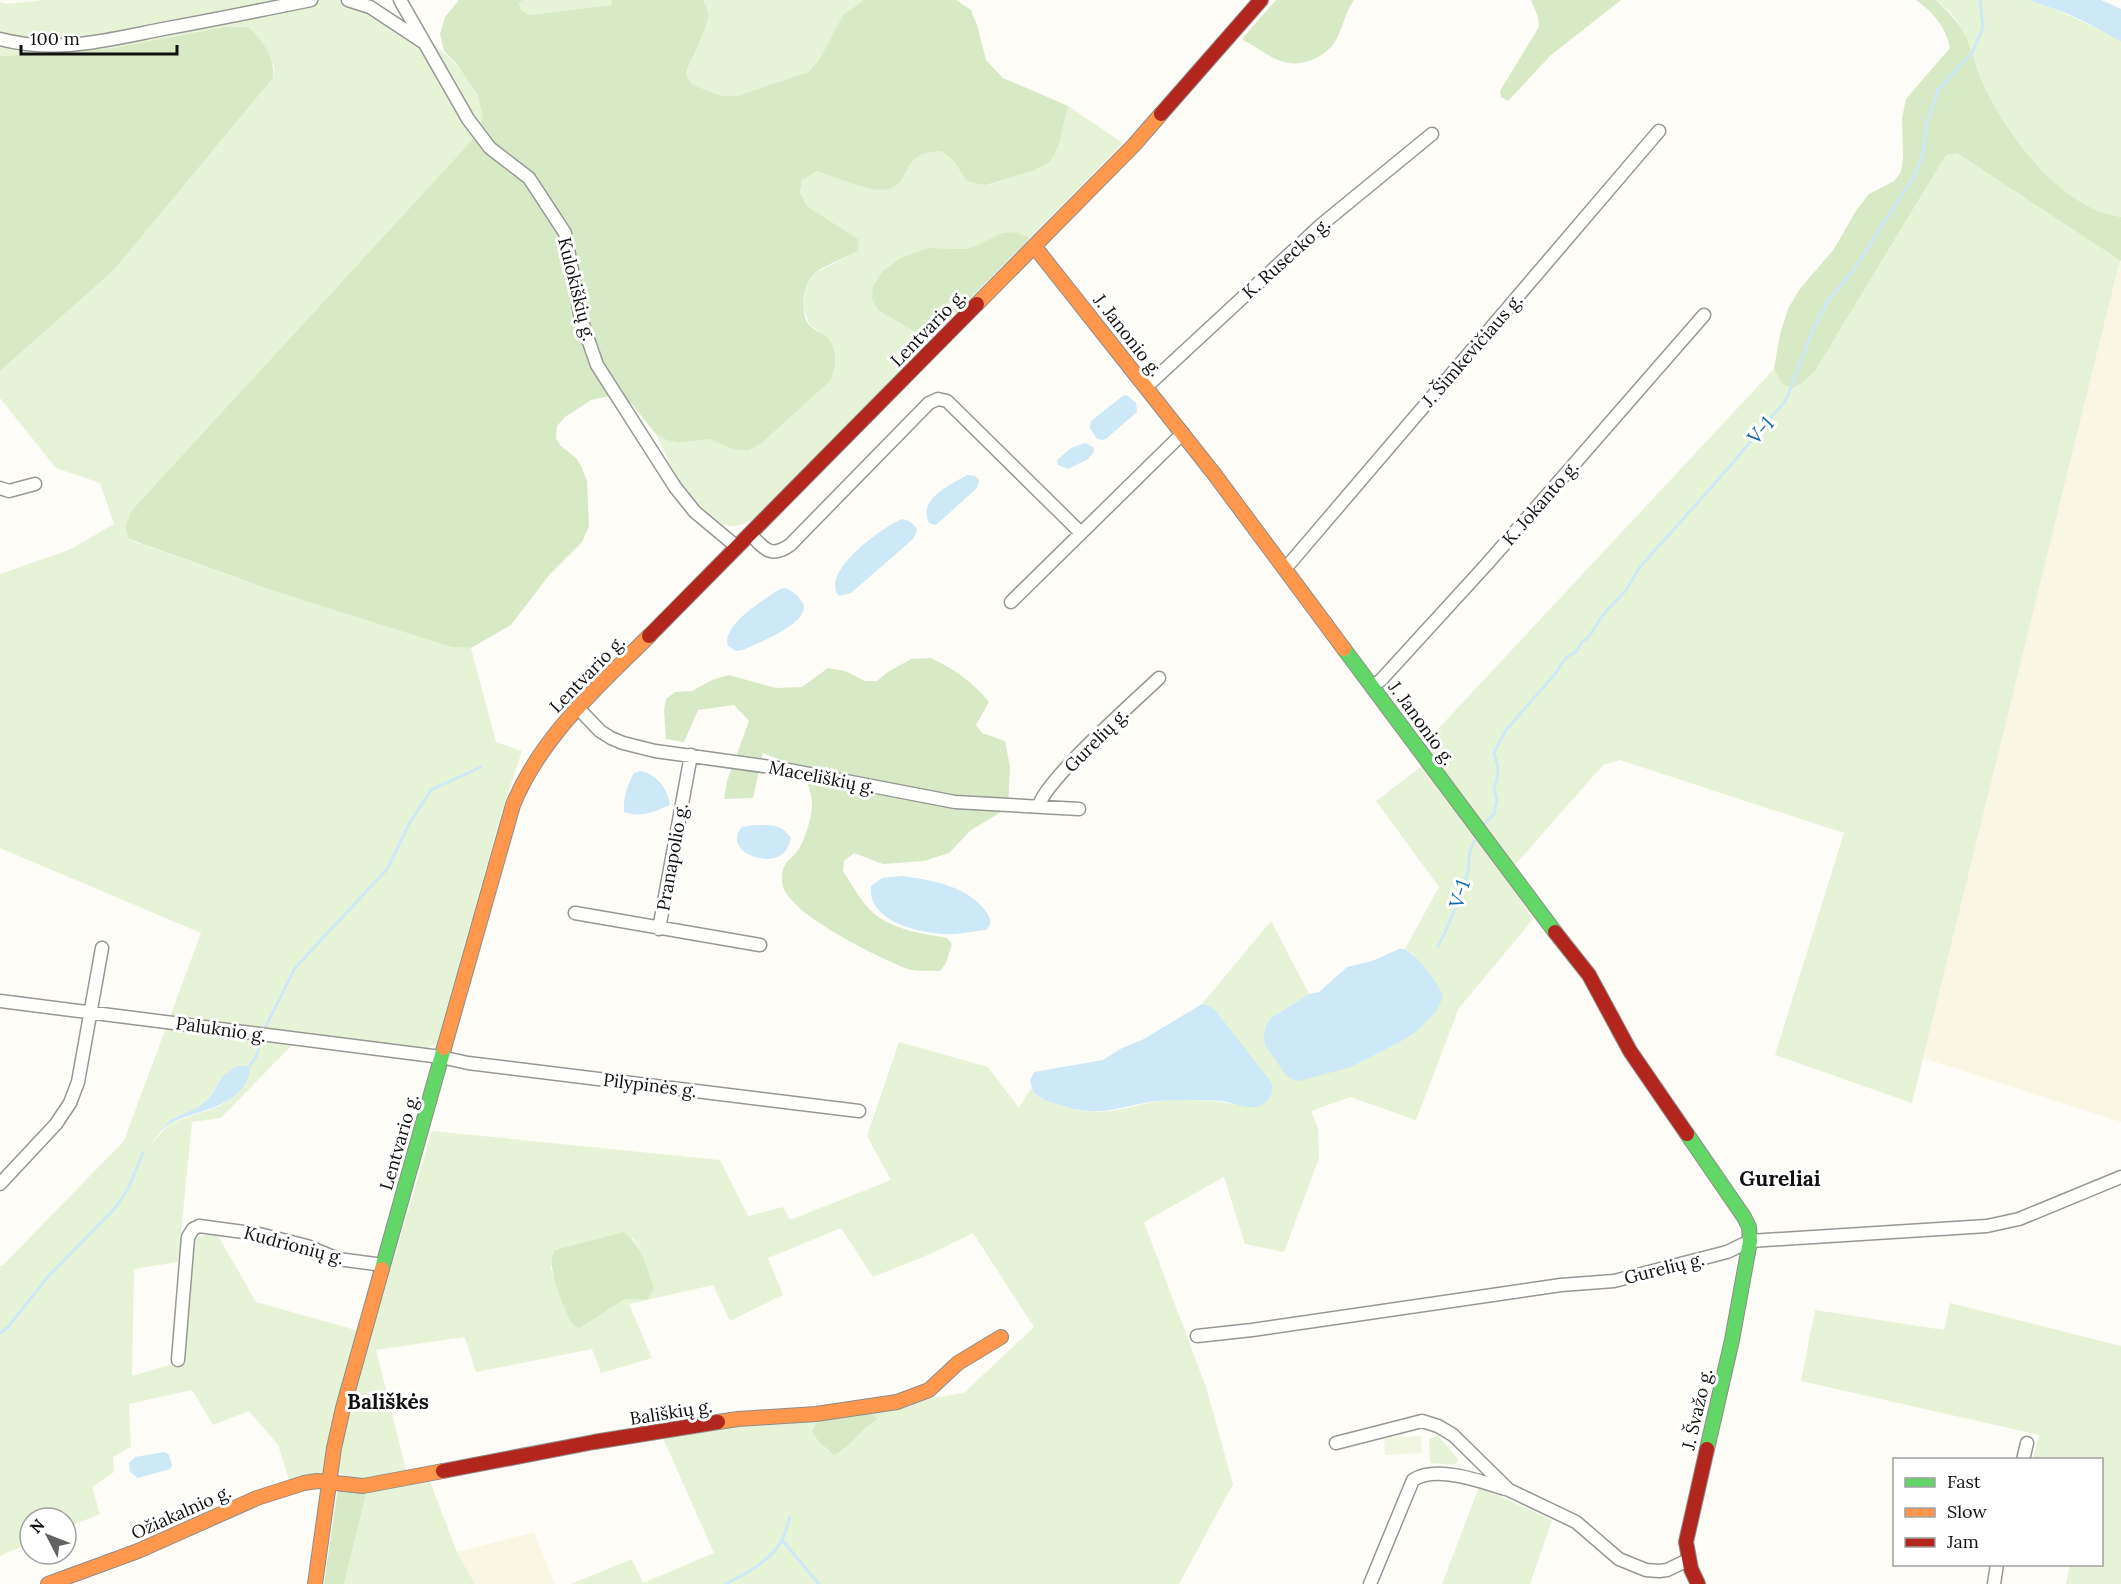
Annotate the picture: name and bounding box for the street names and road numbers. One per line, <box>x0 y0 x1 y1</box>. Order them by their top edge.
street label: K. Rusecko g. <box>1237 213 1335 303</box>
street label: Kulokiškių g. <box>553 235 601 343</box>
street label: Lentvario g. <box>885 284 971 372</box>
street label: J. Janonio g. <box>1088 288 1167 381</box>
street label: J. Šimkevičiaus g. <box>1416 289 1527 412</box>
street label: K. Jokanto g. <box>1497 456 1583 550</box>
street label: Lentvario g. <box>544 630 630 718</box>
street label: J. Janonio g. <box>1383 676 1460 770</box>
street label: Gurelių g. <box>1059 703 1133 777</box>
street label: Maceliškių g. <box>767 755 877 799</box>
street label: Pranapolio g. <box>651 801 693 913</box>
street label: Paluknio g. <box>174 1011 268 1047</box>
street label: Pilypinės g. <box>602 1068 698 1102</box>
street label: Lentvario g. <box>374 1091 424 1193</box>
street label: Kudrionių g. <box>241 1221 347 1269</box>
street label: Gurelių g. <box>1622 1247 1706 1289</box>
street label: J. Švažo g. <box>1676 1366 1717 1453</box>
street label: Bališkių g. <box>628 1394 714 1430</box>
street label: Ožiakalnio g. <box>127 1480 235 1544</box>

